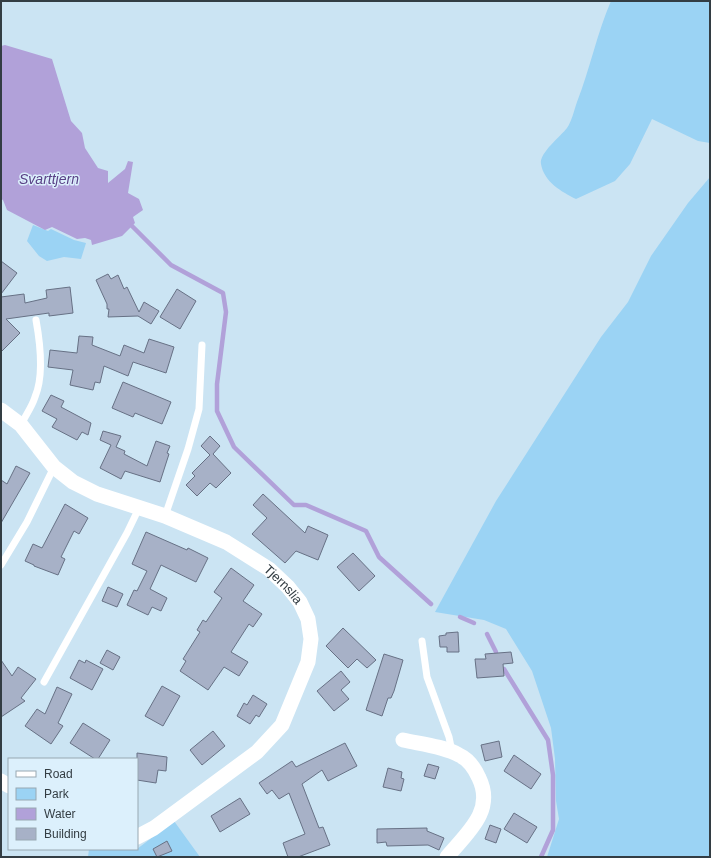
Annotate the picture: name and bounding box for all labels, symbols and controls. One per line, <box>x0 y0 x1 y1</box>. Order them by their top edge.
water label: Svarttjern <box>19 171 79 187</box>
street label: Tjernslia <box>261 561 306 608</box>
legend <box>8 758 138 850</box>
text: Road <box>44 767 73 781</box>
text: Park <box>44 787 70 801</box>
text: Water <box>44 807 76 821</box>
text: Building <box>44 827 87 841</box>

